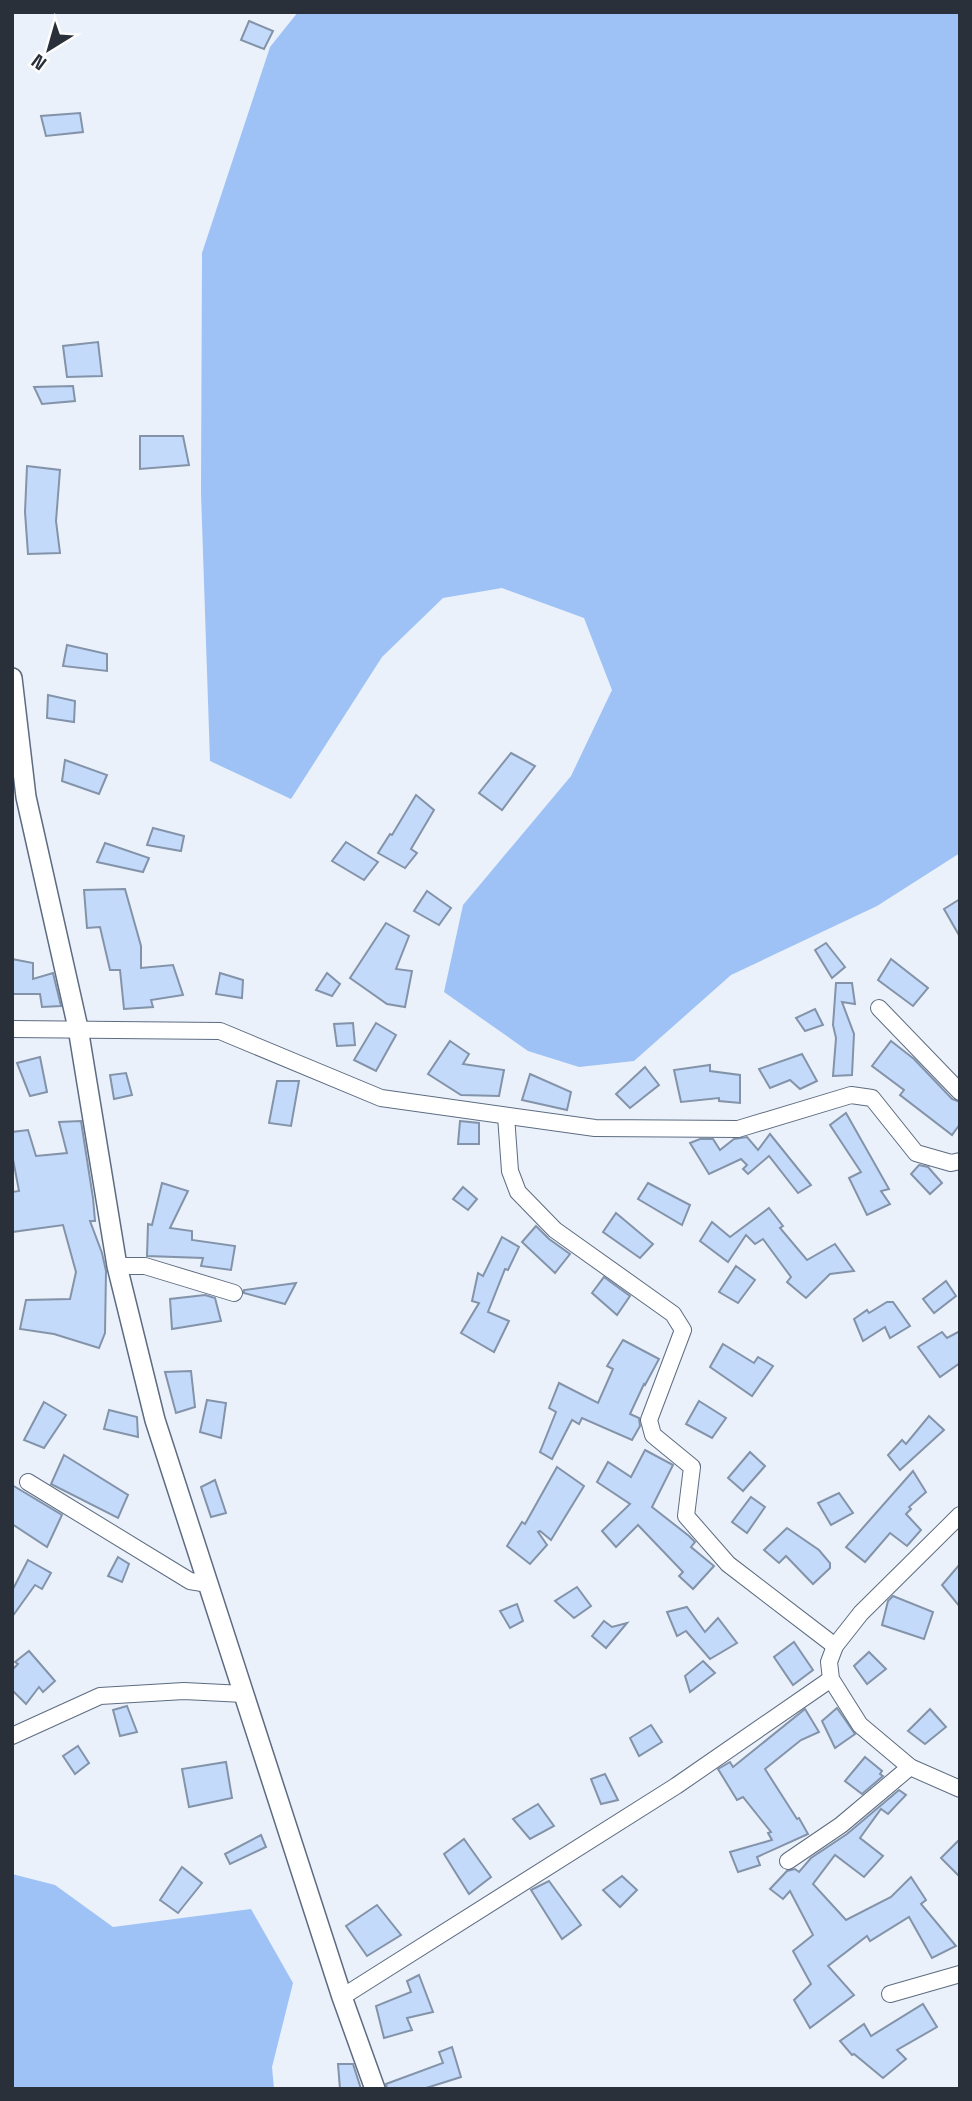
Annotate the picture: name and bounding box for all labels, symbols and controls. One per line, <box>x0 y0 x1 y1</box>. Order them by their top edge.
north arrow <box>14 14 84 84</box>
text: N <box>26 48 52 76</box>

